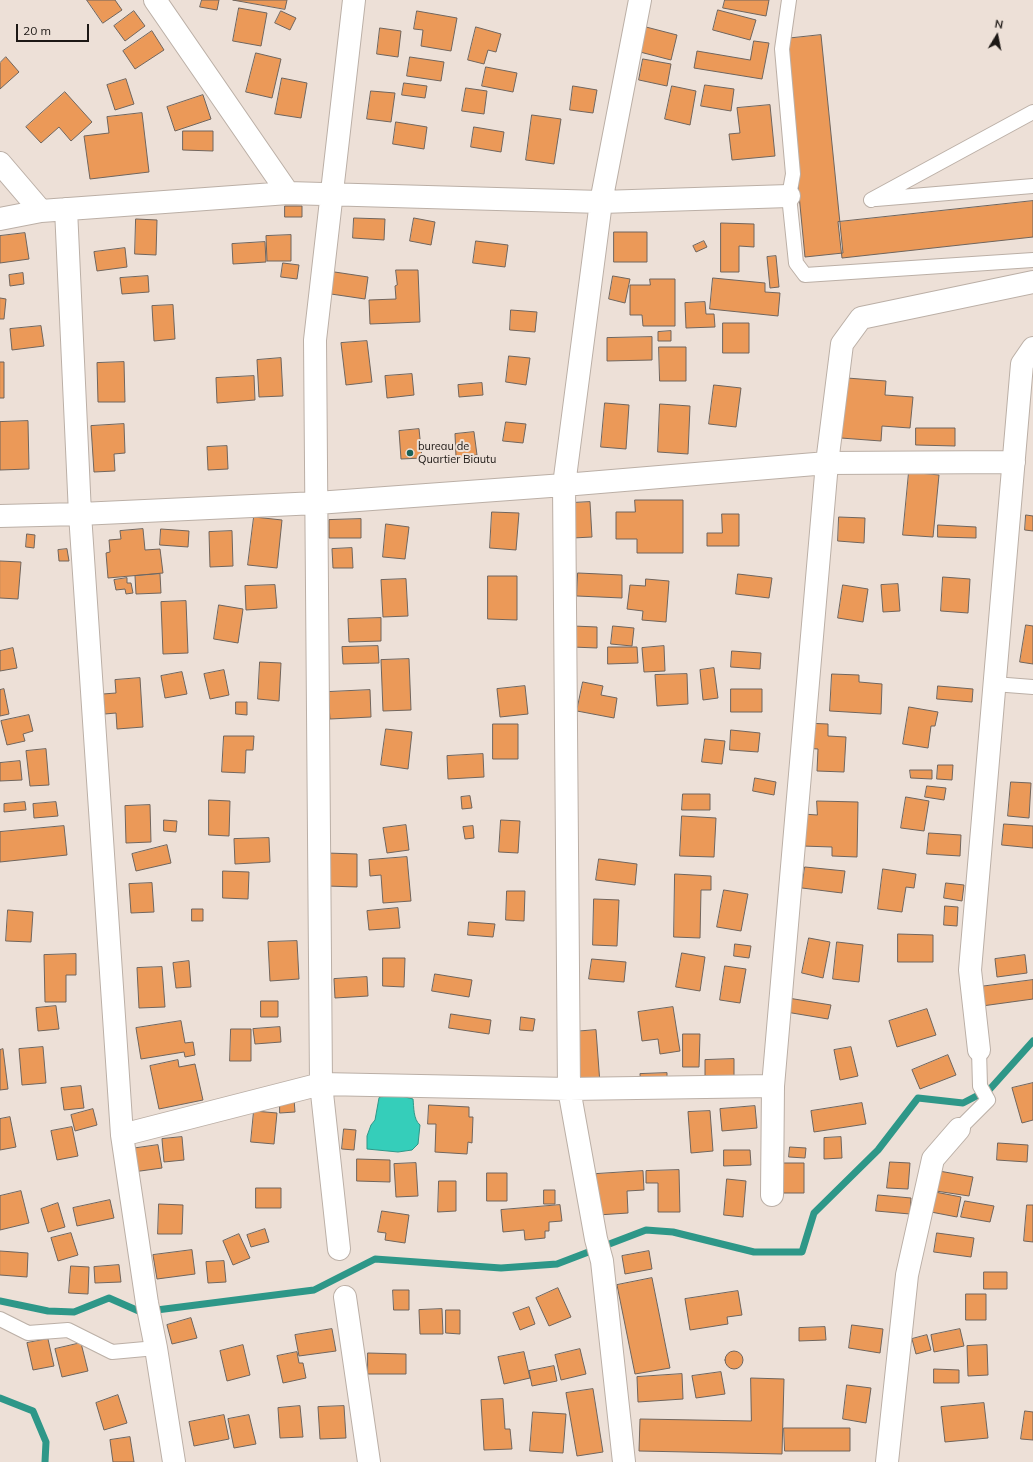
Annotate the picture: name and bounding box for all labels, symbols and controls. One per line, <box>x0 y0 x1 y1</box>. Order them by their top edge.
scale bar <box>18 16 91 42</box>
north arrow <box>977 16 1017 56</box>
text: N <box>994 17 1004 32</box>
text: 20 m <box>23 23 51 38</box>
place label: bureau de Quartier Biautu <box>418 440 496 466</box>
marker: bureau de Quartier Biautu <box>405 448 415 458</box>

